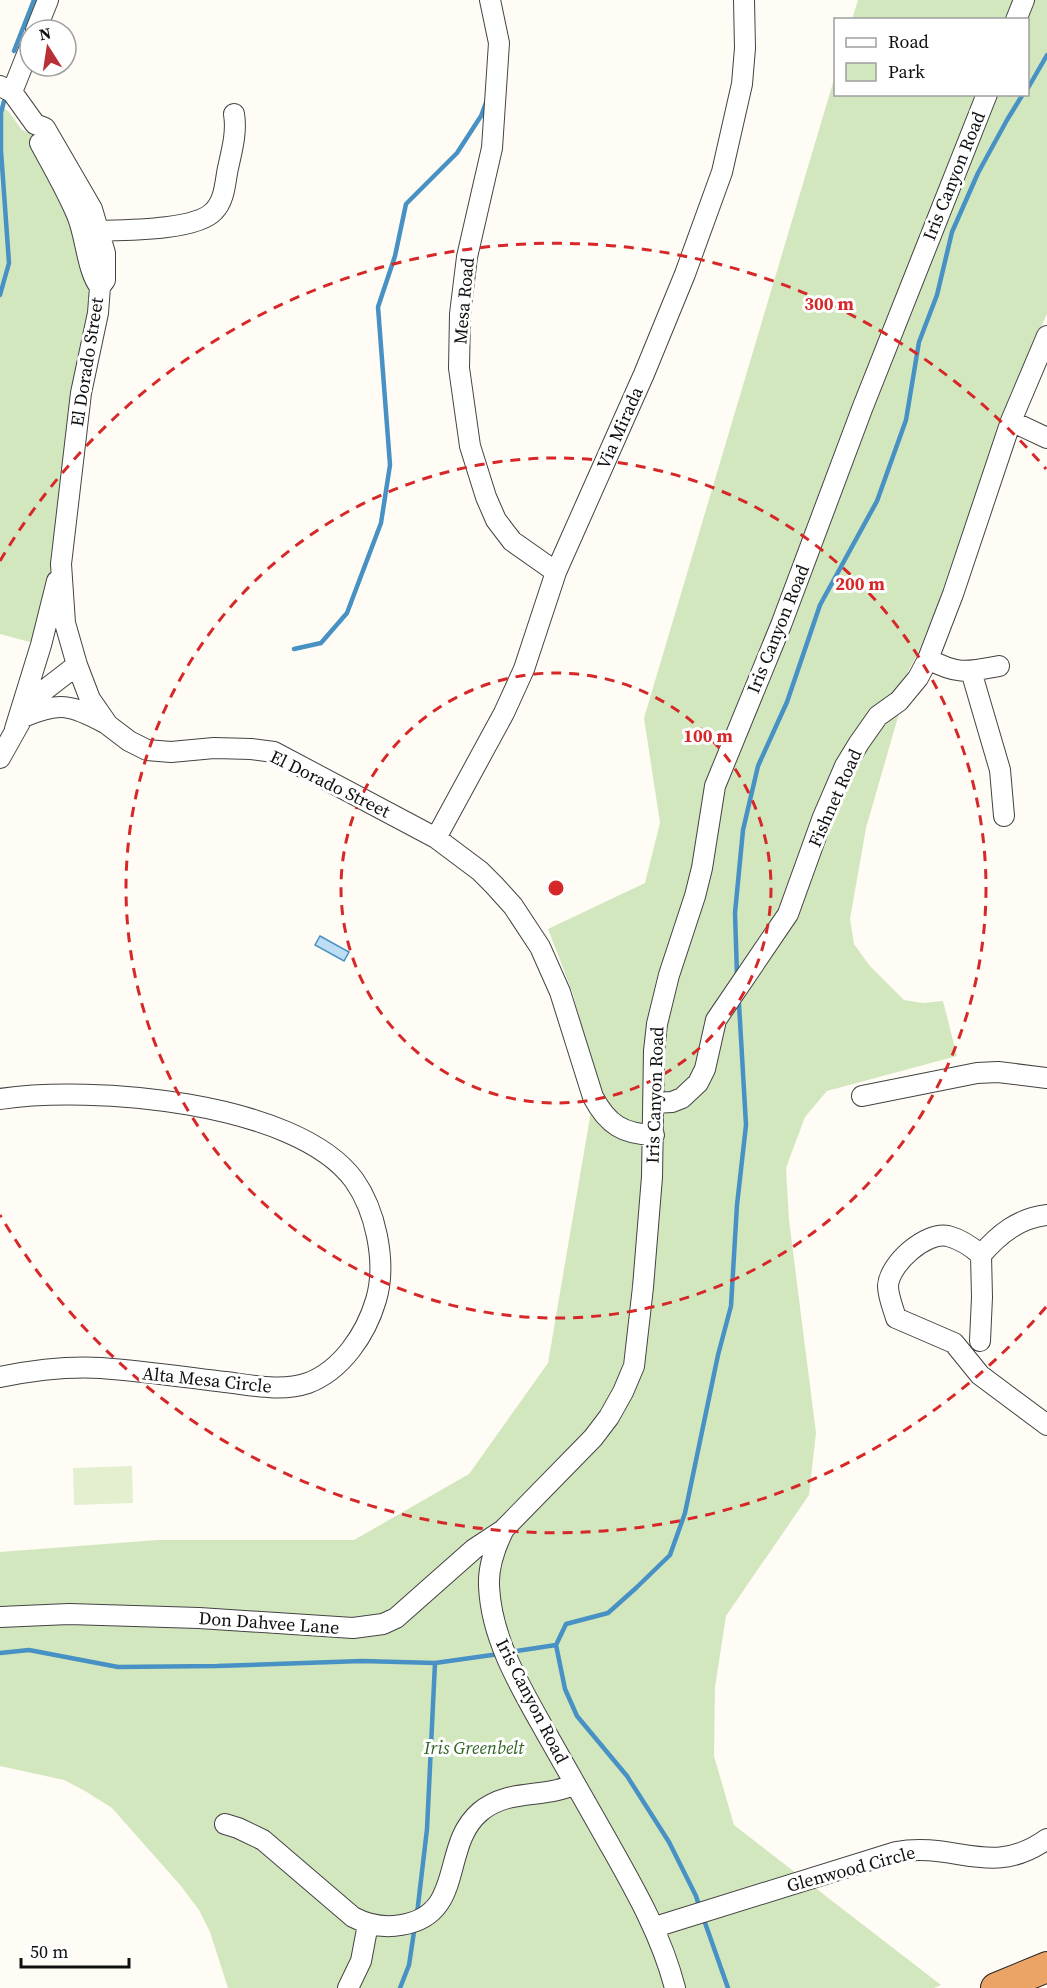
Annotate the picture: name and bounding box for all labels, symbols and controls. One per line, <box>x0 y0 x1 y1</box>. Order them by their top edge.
north arrow <box>18 18 78 78</box>
legend <box>834 18 1029 96</box>
text: N <box>37 21 53 45</box>
text: Road <box>888 29 929 54</box>
text: Park <box>888 59 925 84</box>
street label: Iris Canyon Road <box>916 108 991 244</box>
street label: Mesa Road <box>447 257 480 345</box>
text: 300 m <box>804 291 854 316</box>
street label: El Dorado Street <box>64 295 109 428</box>
street label: Via Mirada <box>590 382 649 473</box>
street label: Iris Canyon Road <box>740 561 815 697</box>
text: 200 m <box>835 571 885 596</box>
text: 100 m <box>683 723 733 748</box>
street label: El Dorado Street <box>266 744 394 823</box>
street label: Fishnet Road <box>802 745 867 851</box>
centre of rings <box>546 878 566 898</box>
street label: Iris Canyon Road <box>640 1026 669 1164</box>
street label: Alta Mesa Circle <box>141 1360 273 1399</box>
street label: Don Dahvee Lane <box>198 1605 340 1640</box>
street label: Iris Canyon Road <box>490 1634 575 1768</box>
park label: Iris Greenbelt <box>423 1735 525 1760</box>
street label: Glenwood Circle <box>784 1839 918 1898</box>
scale bar <box>21 1931 129 1969</box>
text: 50 m <box>30 1939 68 1964</box>

